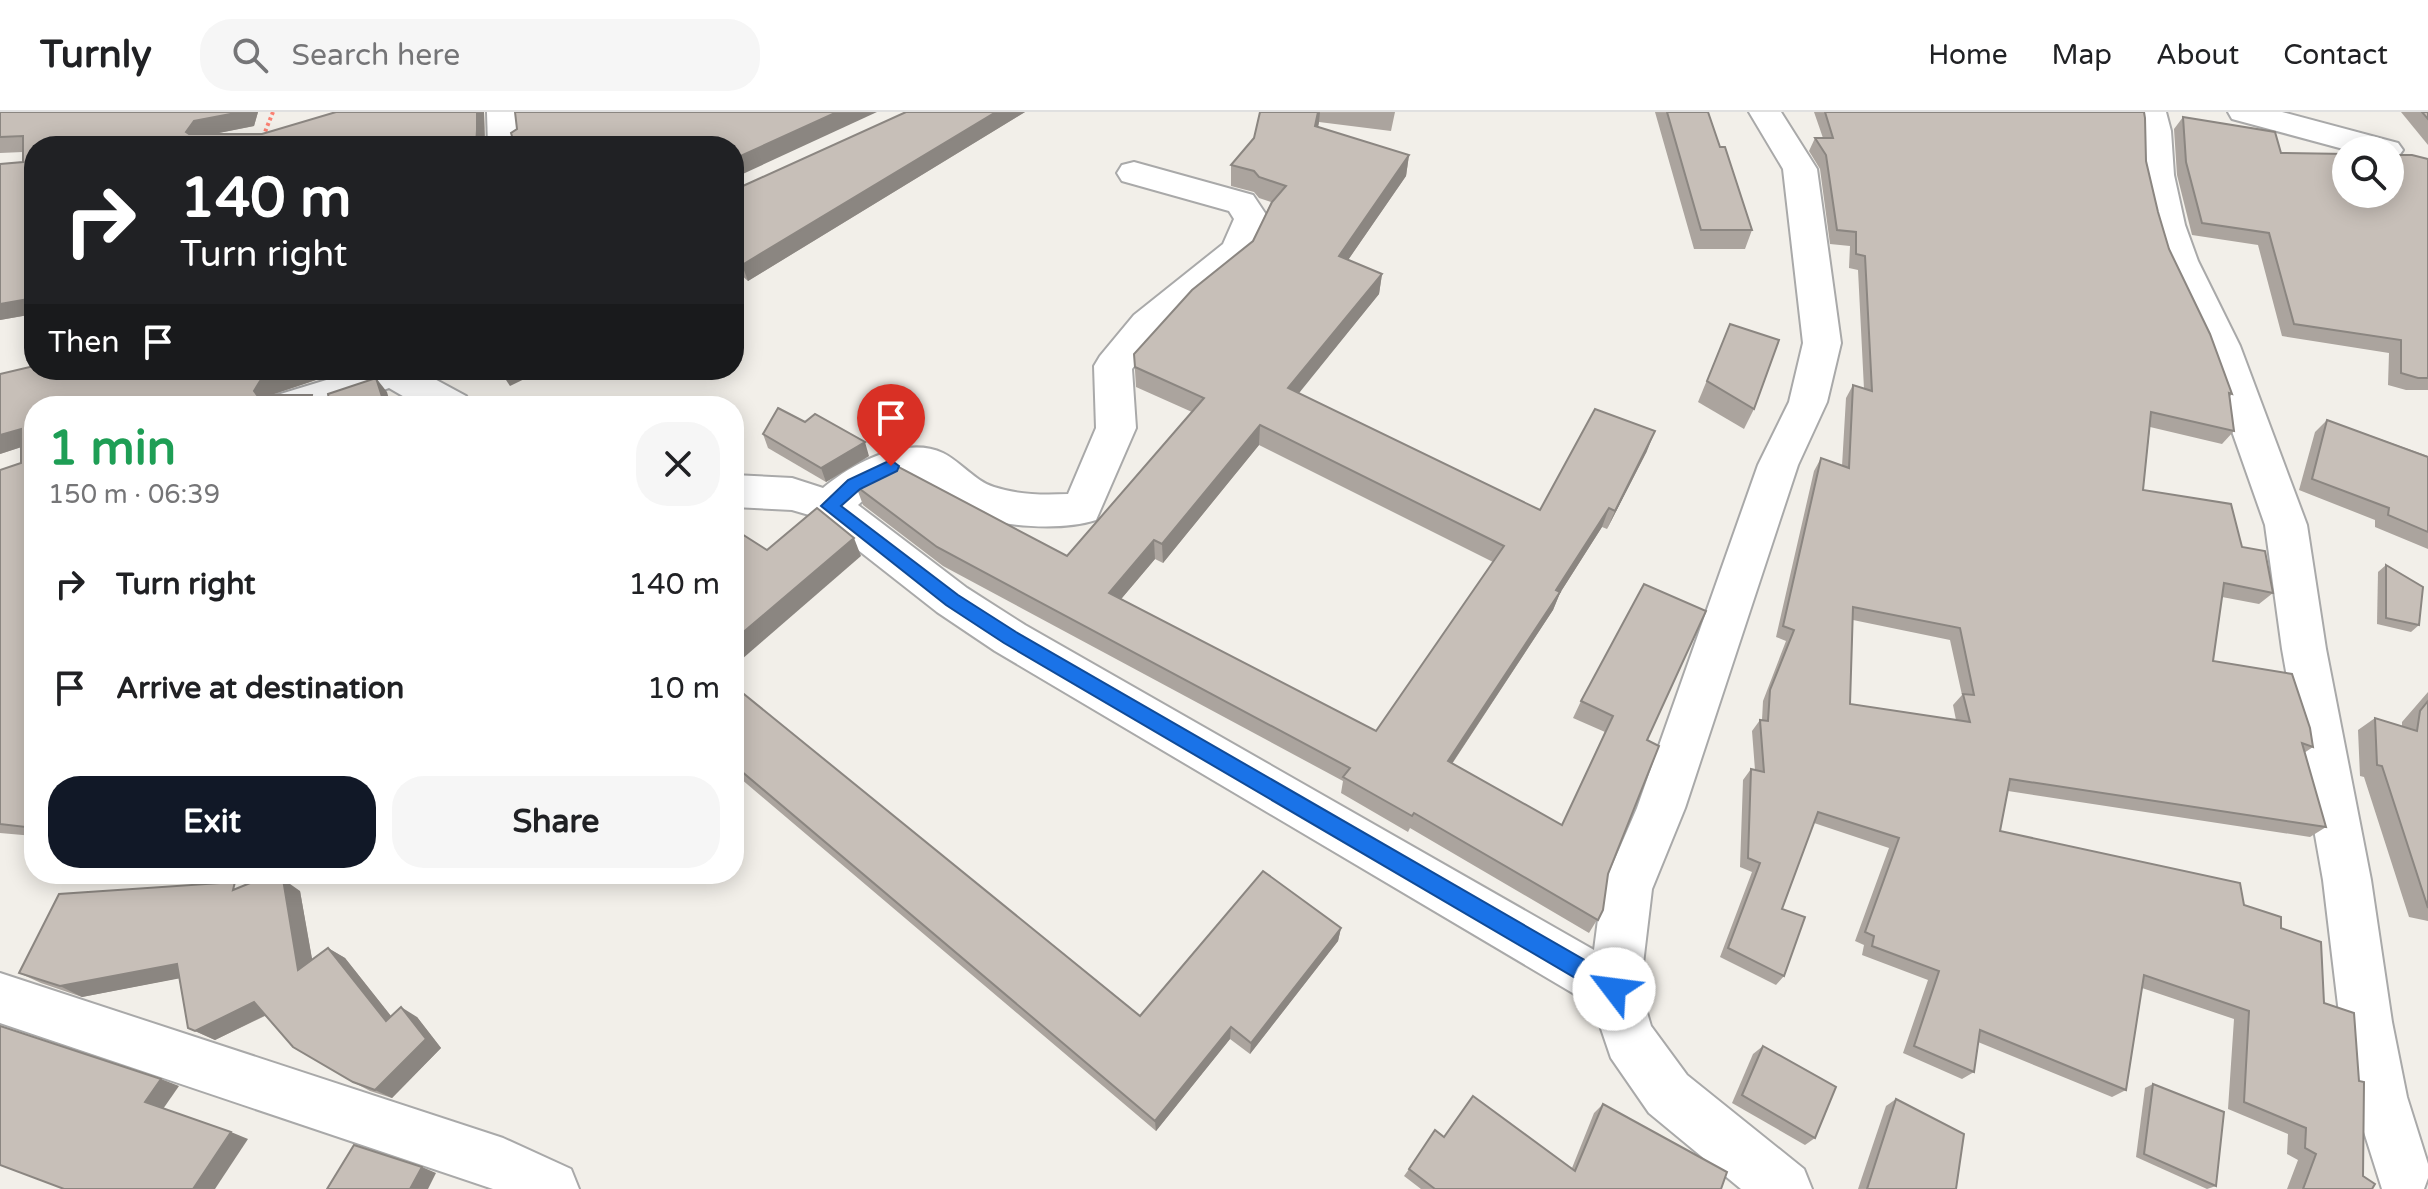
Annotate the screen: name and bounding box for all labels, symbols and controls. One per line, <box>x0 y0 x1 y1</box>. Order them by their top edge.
search box <box>200 19 760 91</box>
text: Turnly <box>40 32 152 78</box>
icon: search <box>228 33 272 77</box>
text: Search here <box>292 37 460 74</box>
text: Home <box>1928 38 2008 72</box>
text: Map <box>2052 38 2112 72</box>
text: About <box>2156 38 2239 72</box>
text: Contact <box>2283 38 2388 72</box>
map controls <box>2332 136 2404 208</box>
button: search <box>2332 136 2404 208</box>
text: 140 m <box>180 165 351 232</box>
icon: right <box>48 168 152 272</box>
text: Turn right <box>180 233 347 276</box>
icon: arrive <box>136 320 180 364</box>
text: Then <box>48 324 120 361</box>
pin <box>857 384 925 466</box>
icon: arrive <box>869 396 913 440</box>
text: 1 min <box>48 420 176 478</box>
button: close <box>636 422 720 506</box>
text: 150 m · 06:39 <box>48 479 220 510</box>
icon: right <box>48 562 92 606</box>
text: Turn right <box>116 566 256 603</box>
text: 140 m <box>628 566 720 603</box>
icon: arrive <box>48 666 92 710</box>
text: Arrive at destination <box>116 670 404 707</box>
text: 10 m <box>647 670 720 707</box>
button: Exit <box>48 776 376 868</box>
button: Share <box>392 776 720 868</box>
position arrow <box>1572 947 1656 1031</box>

